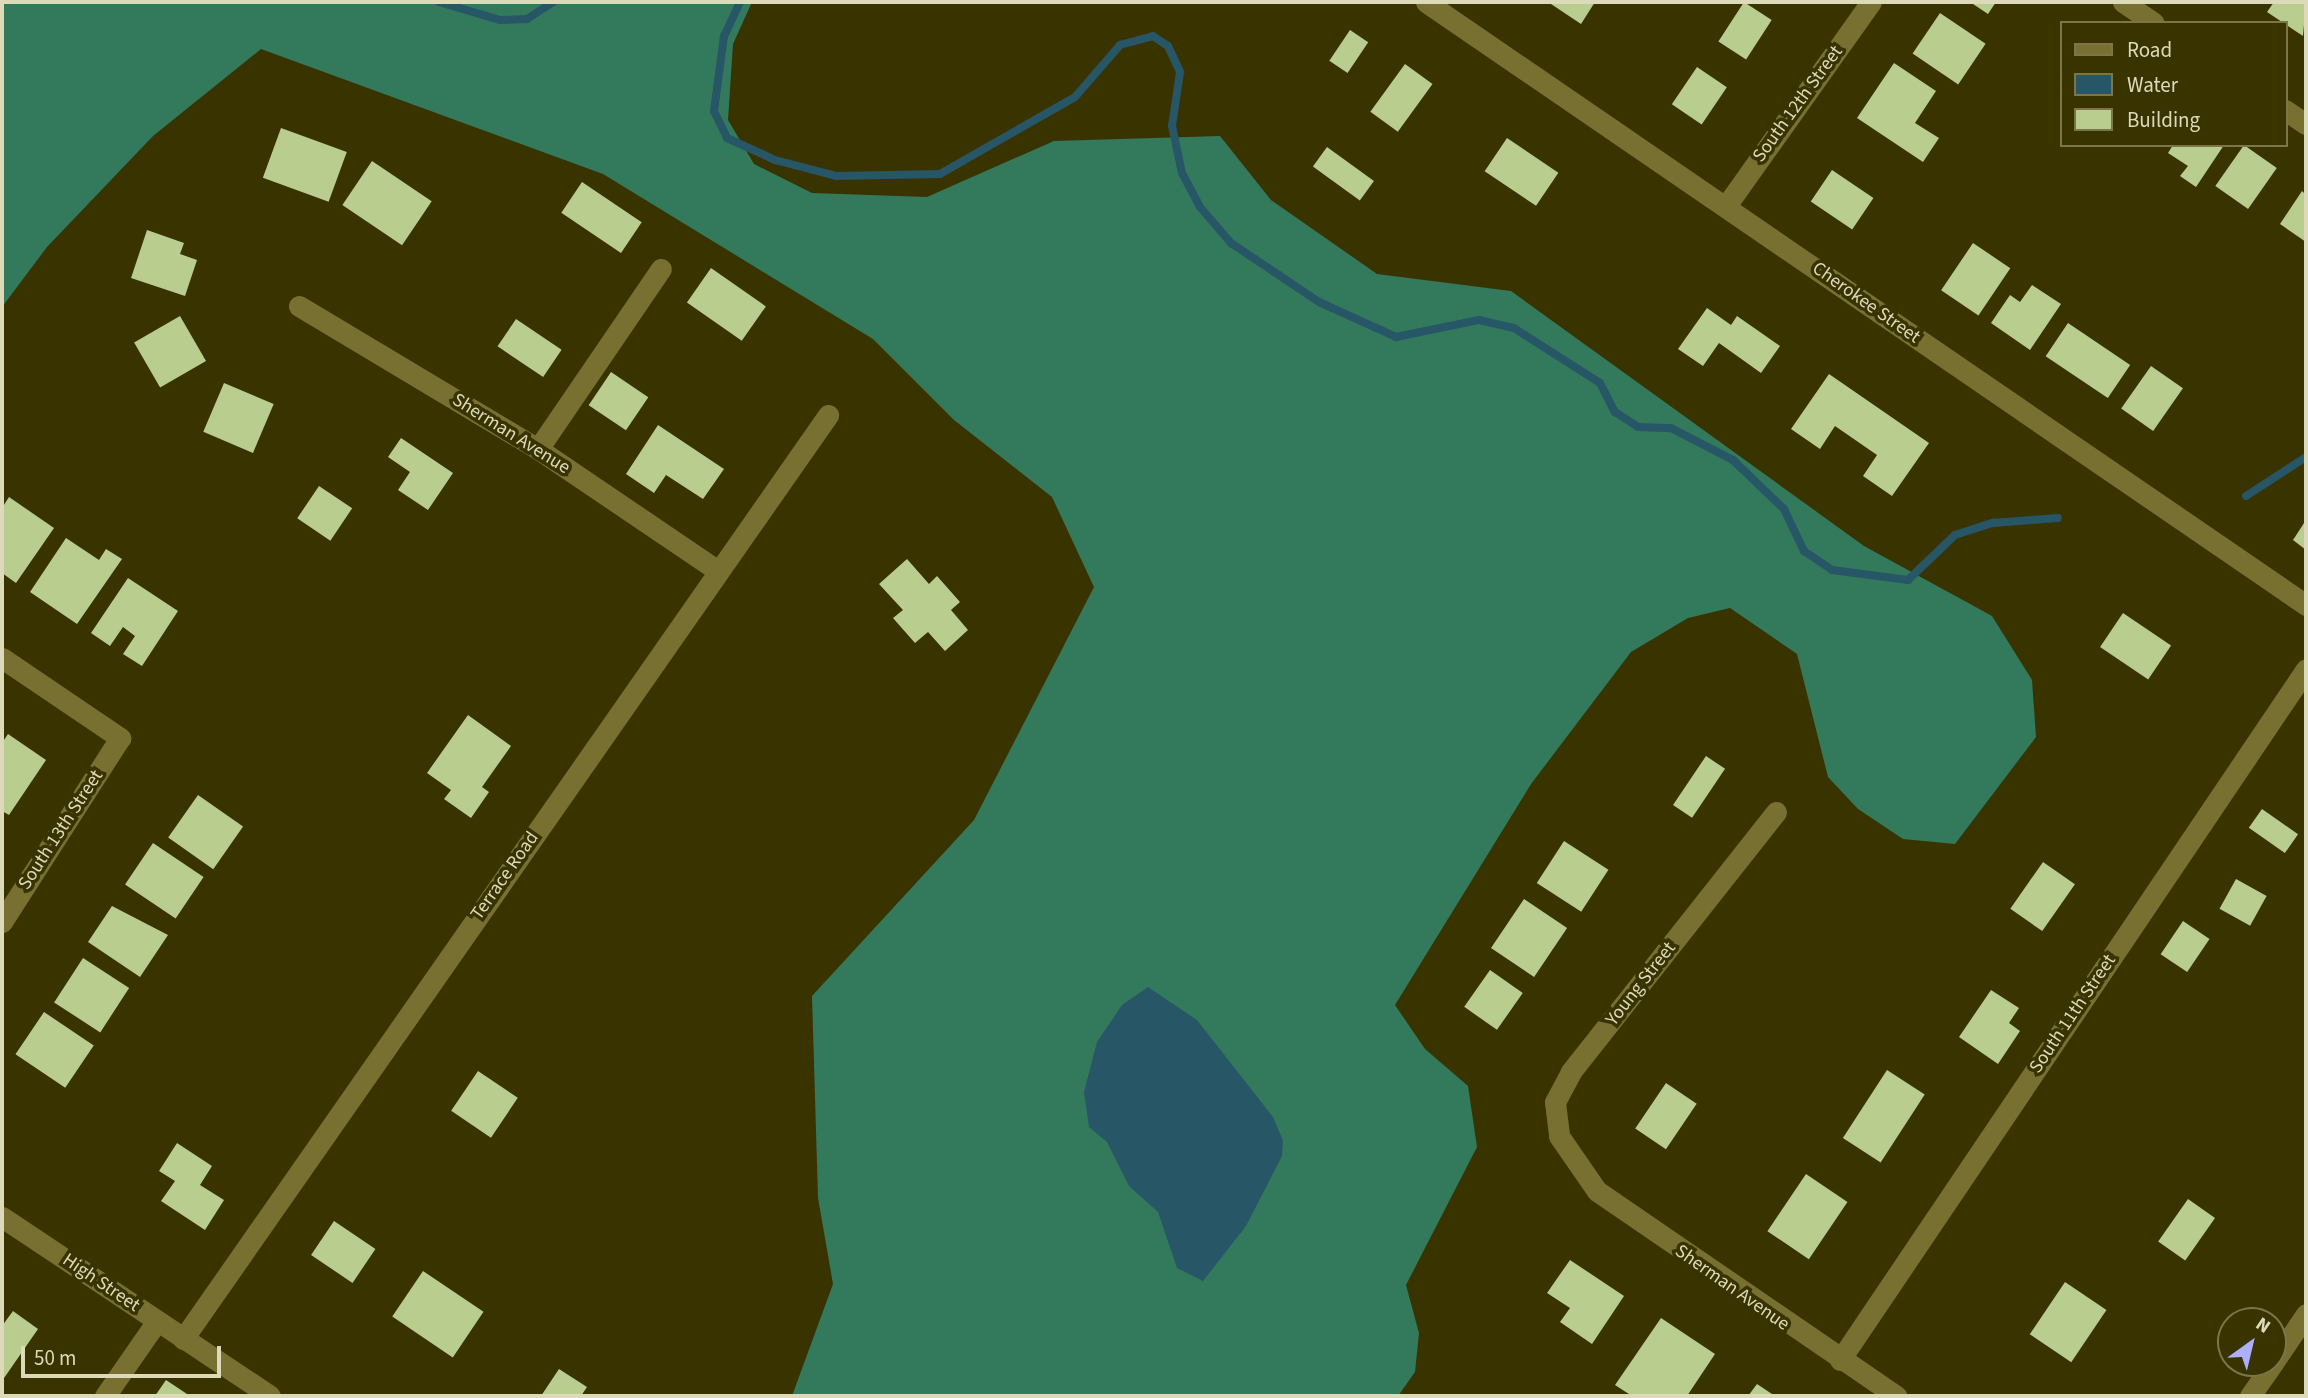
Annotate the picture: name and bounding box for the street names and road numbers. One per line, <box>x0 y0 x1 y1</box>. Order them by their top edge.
street label: South 12th Street <box>1748 41 1848 167</box>
street label: Cherokee Street <box>1808 257 1924 349</box>
street label: Sherman Avenue <box>448 389 574 479</box>
street label: South 13th Street <box>14 766 108 894</box>
street label: Terrace Road <box>466 827 544 925</box>
street label: Young Street <box>1601 937 1681 1031</box>
street label: South 11th Street <box>2025 950 2121 1078</box>
street label: Sherman Avenue <box>1670 1240 1794 1336</box>
street label: High Street <box>58 1249 144 1317</box>

